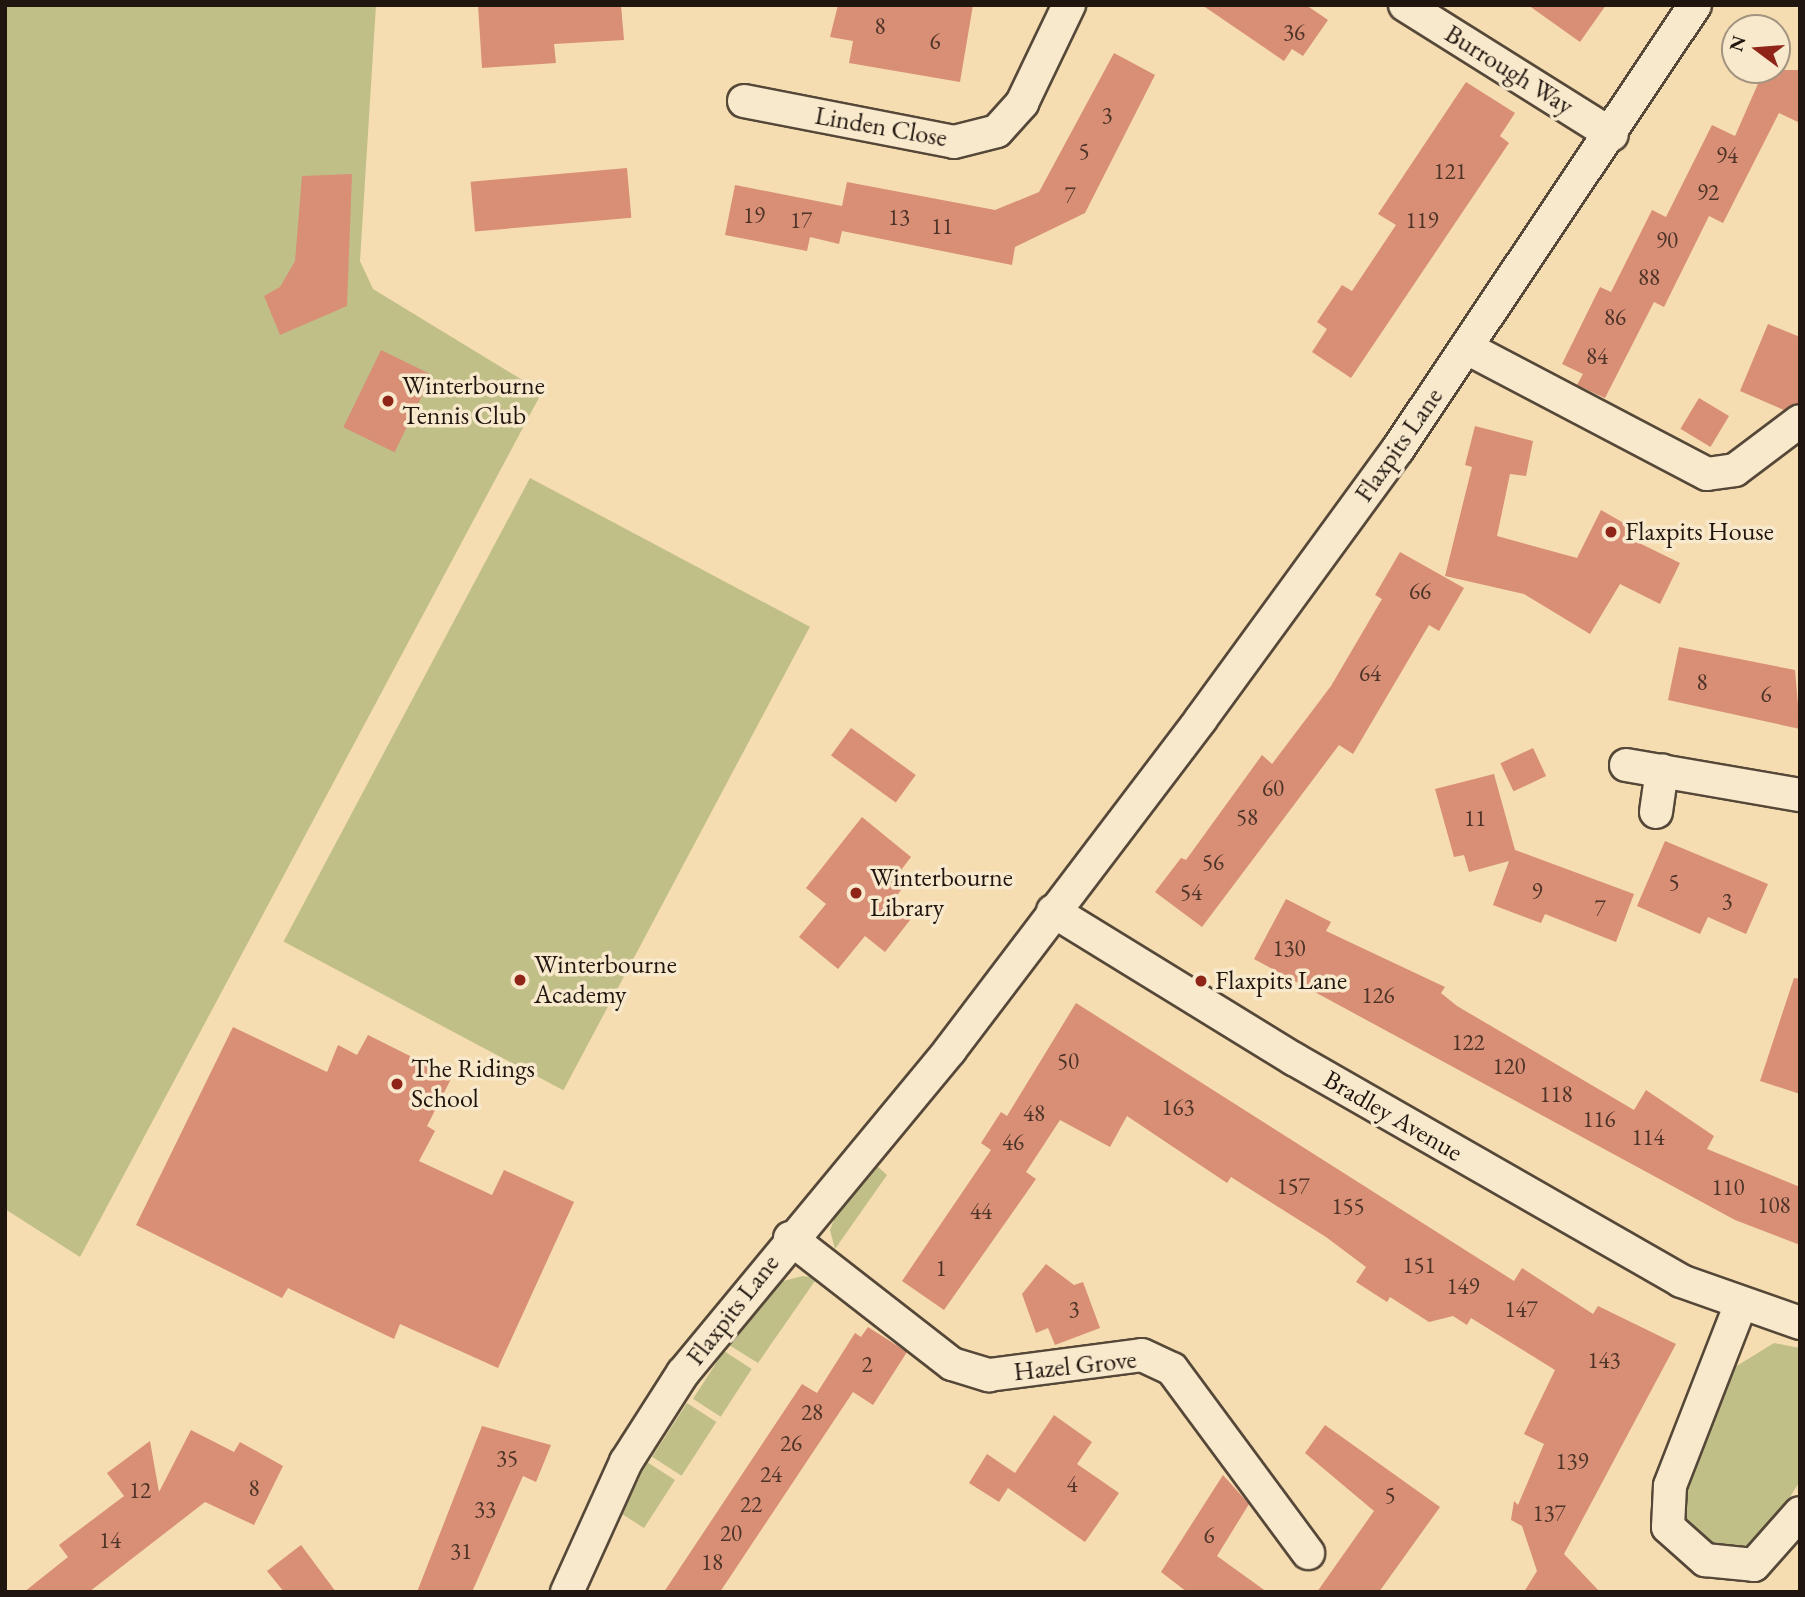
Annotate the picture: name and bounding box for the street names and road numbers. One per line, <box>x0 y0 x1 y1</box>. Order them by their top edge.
street label: Burrough Way <box>1439 18 1579 122</box>
street label: Linden Close <box>812 100 950 154</box>
street label: Flaxpits Lane <box>1348 382 1450 508</box>
street label: Bradley Avenue <box>1318 1064 1468 1168</box>
street label: Flaxpits Lane <box>680 1248 786 1372</box>
street label: Hazel Grove <box>1012 1344 1138 1388</box>

